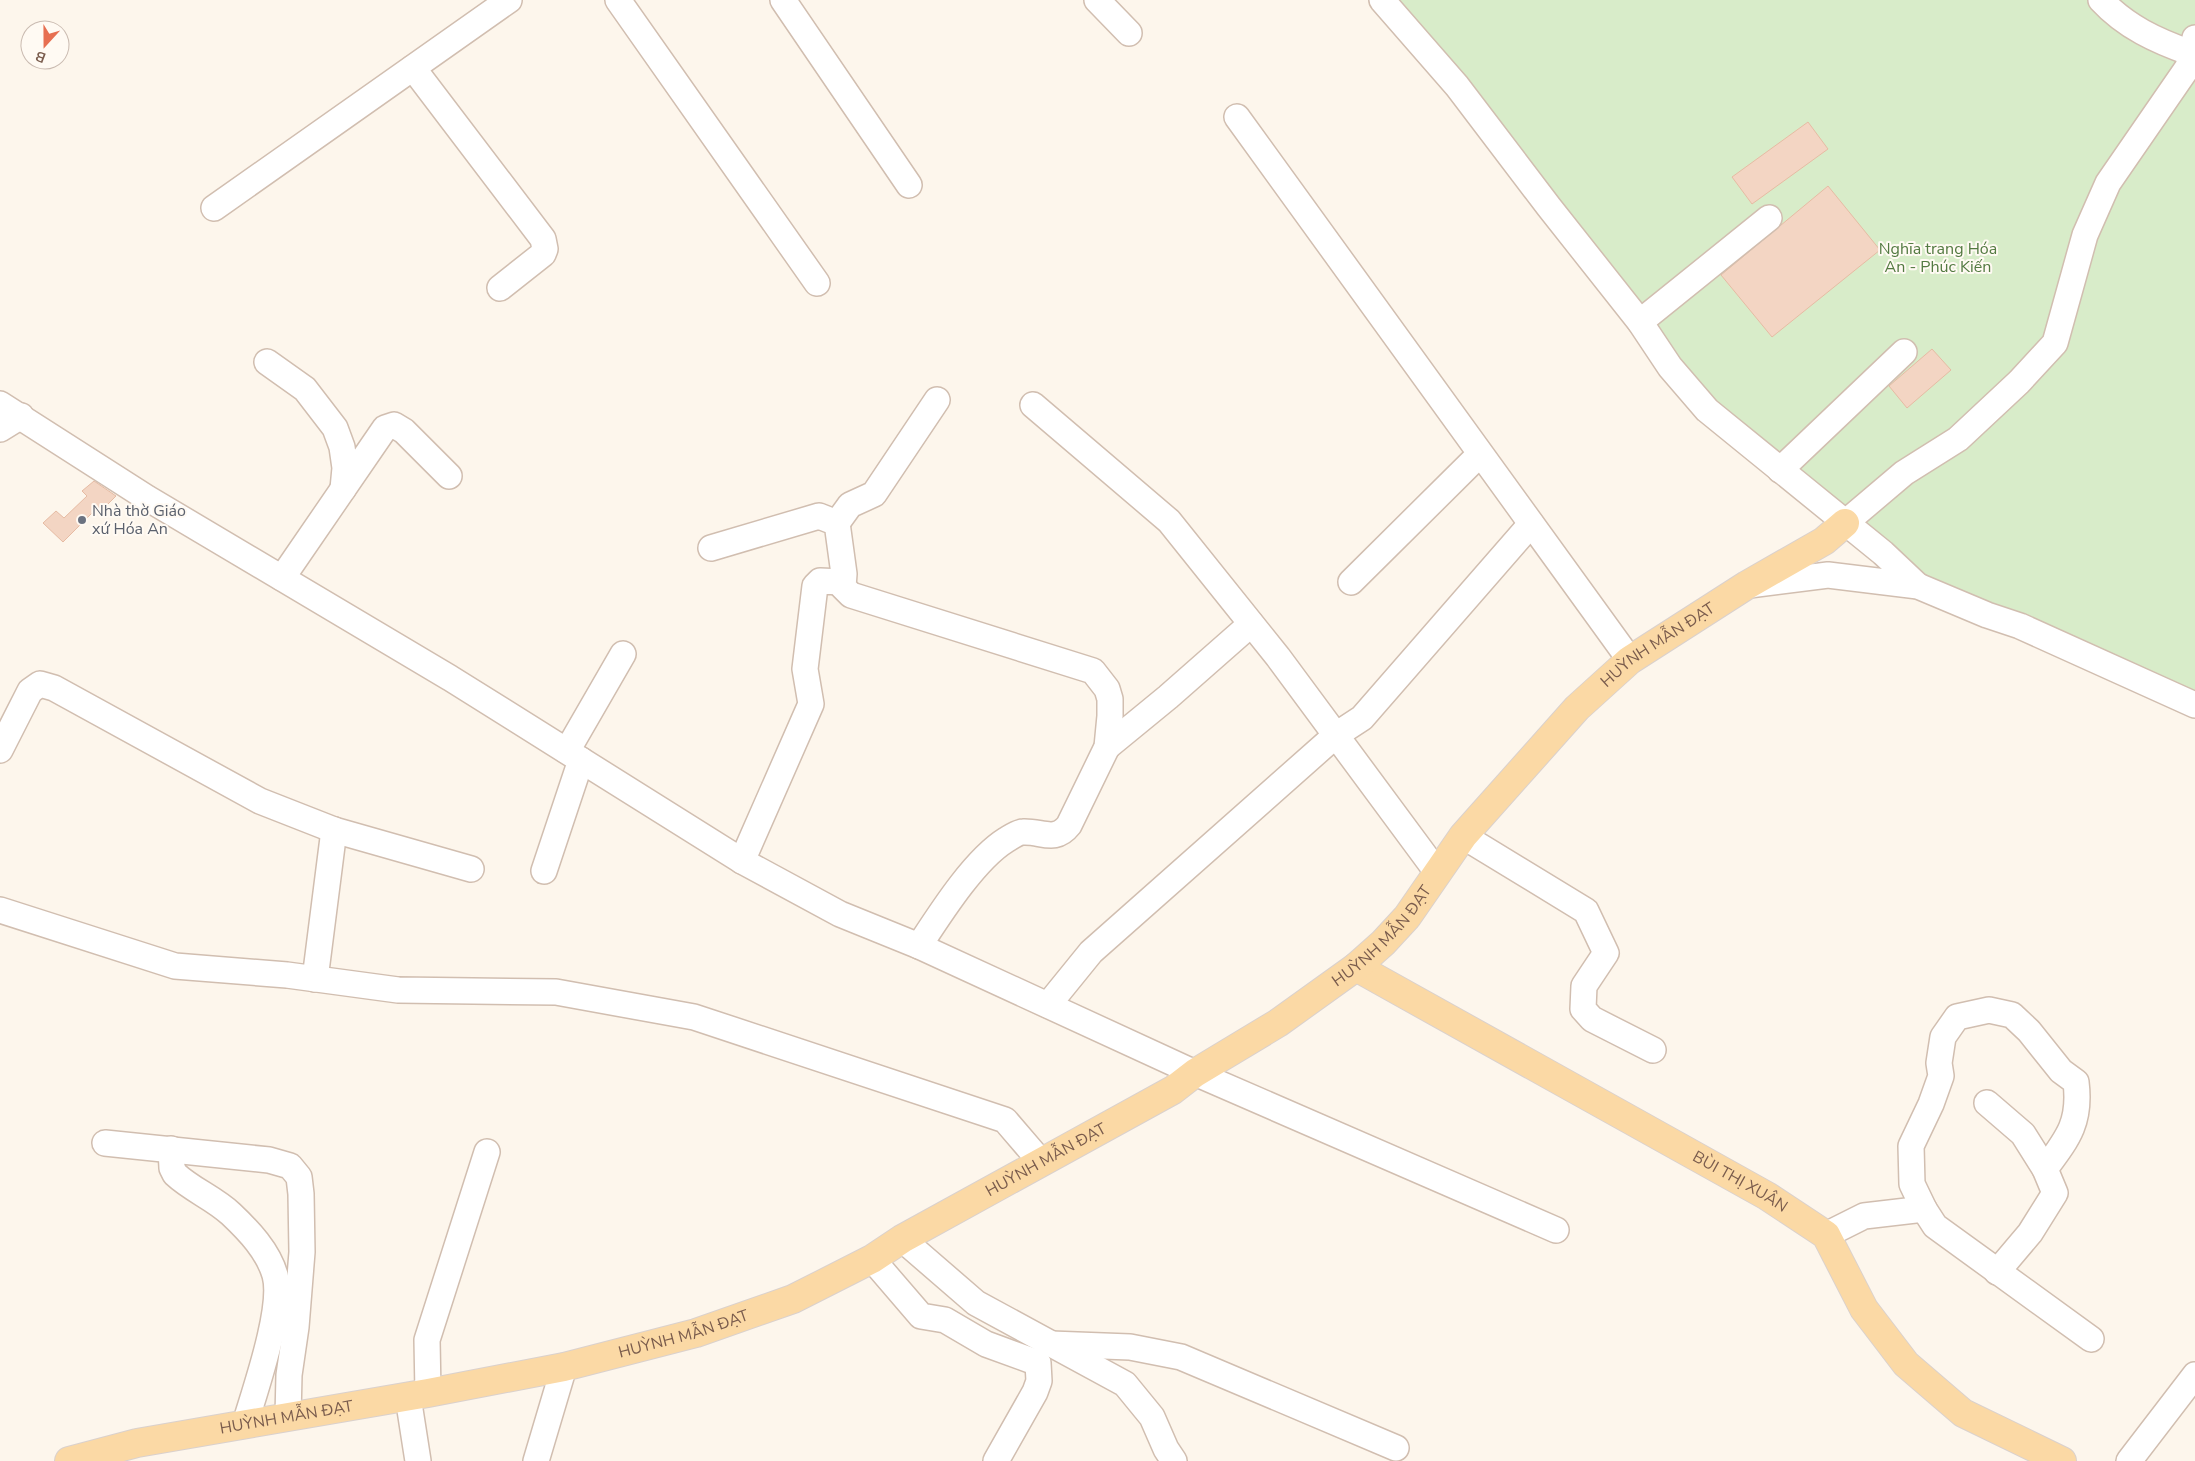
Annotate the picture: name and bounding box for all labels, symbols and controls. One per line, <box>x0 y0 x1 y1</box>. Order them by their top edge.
north arrow <box>20 20 70 70</box>
text: B <box>33 46 48 67</box>
park label: Nghĩa trang Hóa An - Phúc Kiến <box>1879 238 1997 278</box>
place label: Nhà thờ Giáo xứ Hóa An <box>92 500 186 540</box>
marker: Nhà thờ Giáo xứ Hóa An <box>76 514 88 526</box>
street label: HUỲNH MẪN ĐẠT <box>1596 597 1719 692</box>
street label: HUỲNH MẪN ĐẠT <box>1327 881 1437 992</box>
street label: HUỲNH MẪN ĐẠT <box>981 1118 1111 1202</box>
street label: BÙI THỊ XUÂN <box>1689 1146 1792 1218</box>
street label: HUỲNH MẪN ĐẠT <box>616 1304 752 1364</box>
street label: HUỲNH MẪN ĐẠT <box>218 1395 355 1440</box>

